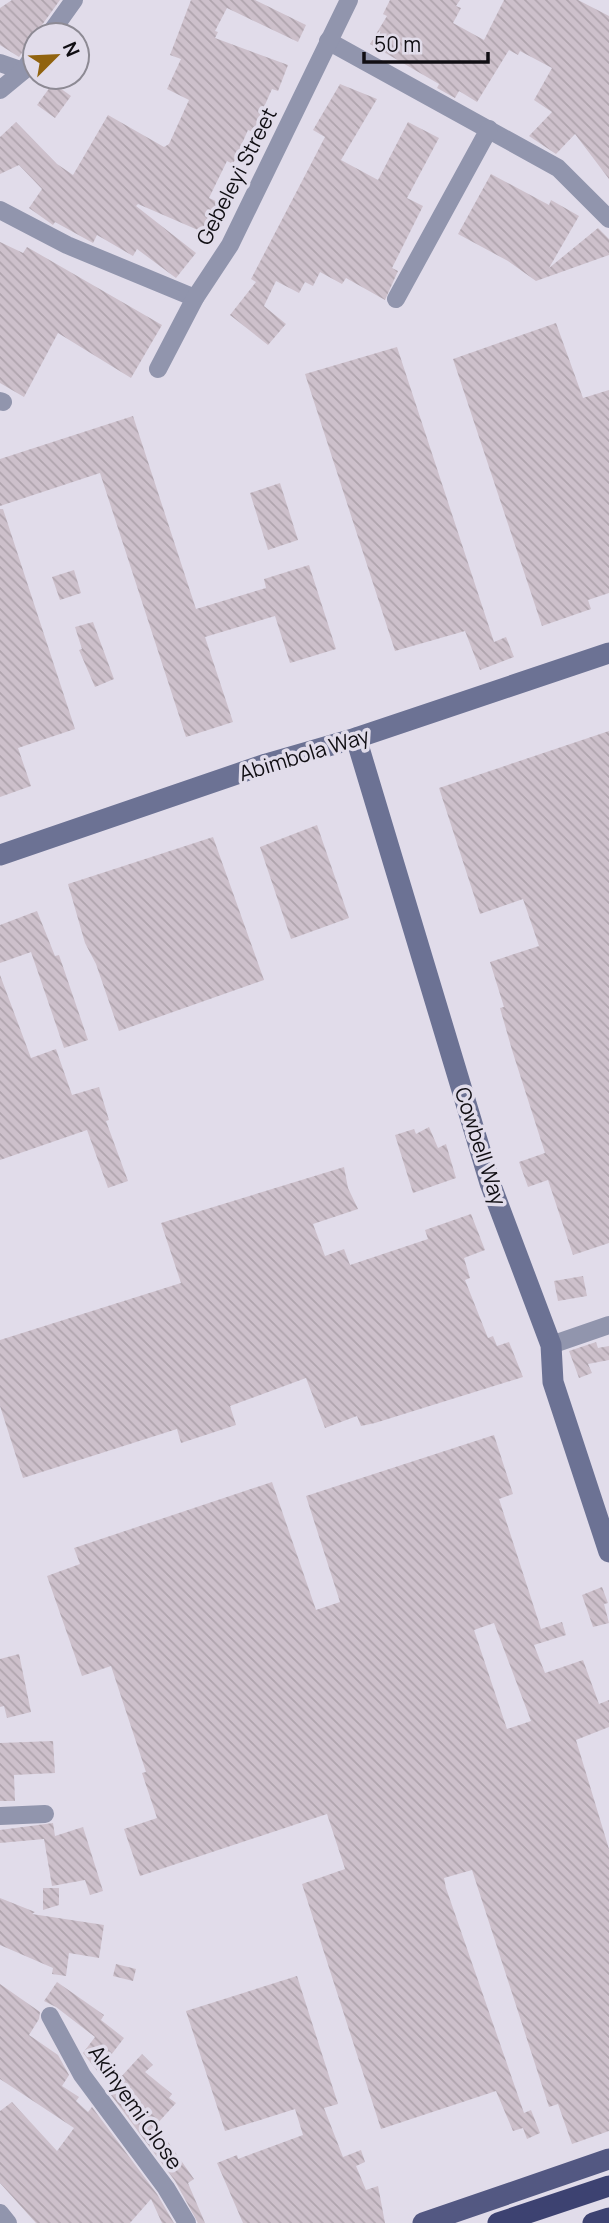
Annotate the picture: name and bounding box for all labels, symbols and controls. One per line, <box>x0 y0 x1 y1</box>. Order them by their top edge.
north arrow <box>21 21 91 91</box>
scale bar <box>364 21 488 65</box>
text: 50 m <box>374 30 421 58</box>
text: N <box>57 38 86 61</box>
street label: Gebeleyi Street <box>189 103 283 249</box>
street label: Abimbola Way <box>235 721 373 787</box>
street label: Cowbell Way <box>449 1083 513 1209</box>
street label: Akinyemi Close <box>83 2039 189 2175</box>

